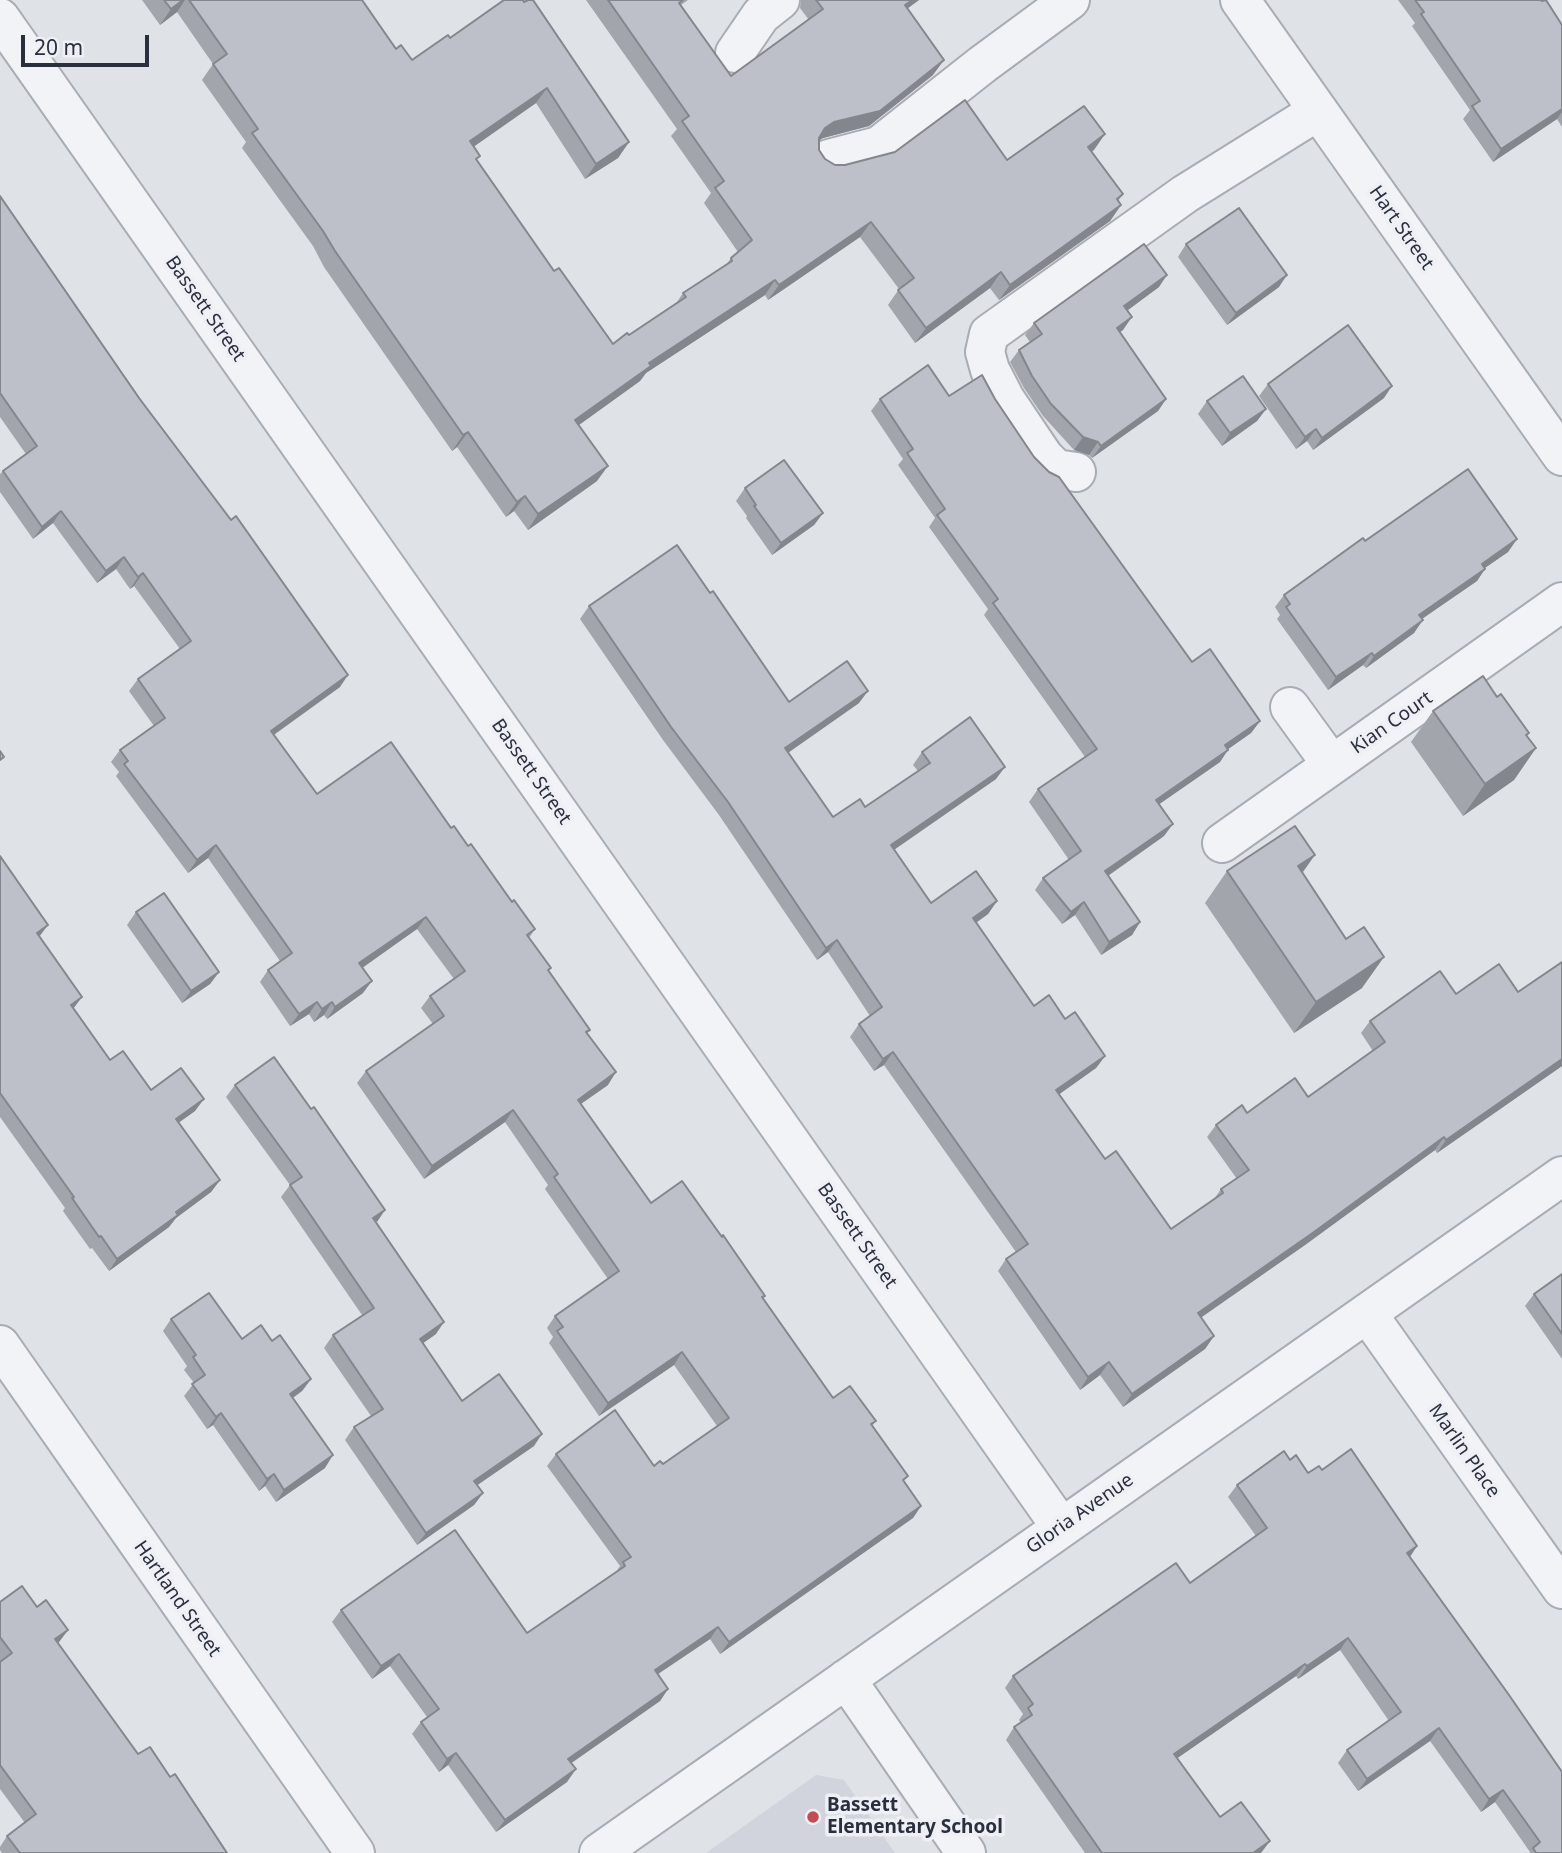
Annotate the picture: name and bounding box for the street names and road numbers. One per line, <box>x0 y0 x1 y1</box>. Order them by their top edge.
street label: Hart Street <box>1364 182 1438 274</box>
street label: Bassett Street <box>160 252 250 366</box>
street label: Kian Court <box>1347 687 1437 759</box>
street label: Bassett Street <box>486 715 576 829</box>
street label: Bassett Street <box>812 1179 902 1293</box>
street label: Marlin Place <box>1423 1400 1505 1502</box>
street label: Gloria Avenue <box>1022 1469 1138 1559</box>
street label: Hartland Street <box>129 1537 225 1661</box>

